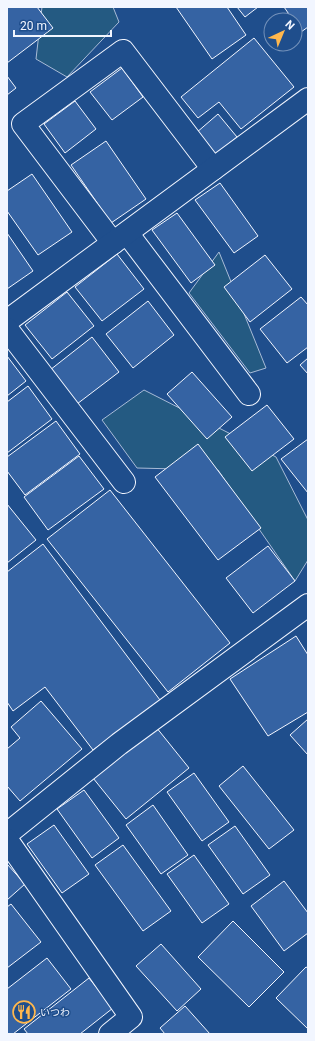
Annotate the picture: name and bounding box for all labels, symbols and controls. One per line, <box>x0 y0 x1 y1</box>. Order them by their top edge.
scale bar <box>14 12 111 38</box>
north arrow <box>263 12 303 52</box>
text: N <box>282 18 297 33</box>
text: 20 m <box>20 19 47 33</box>
restaurant icon: いつわ <box>11 999 37 1025</box>
place label: いつわ <box>40 1007 70 1018</box>

